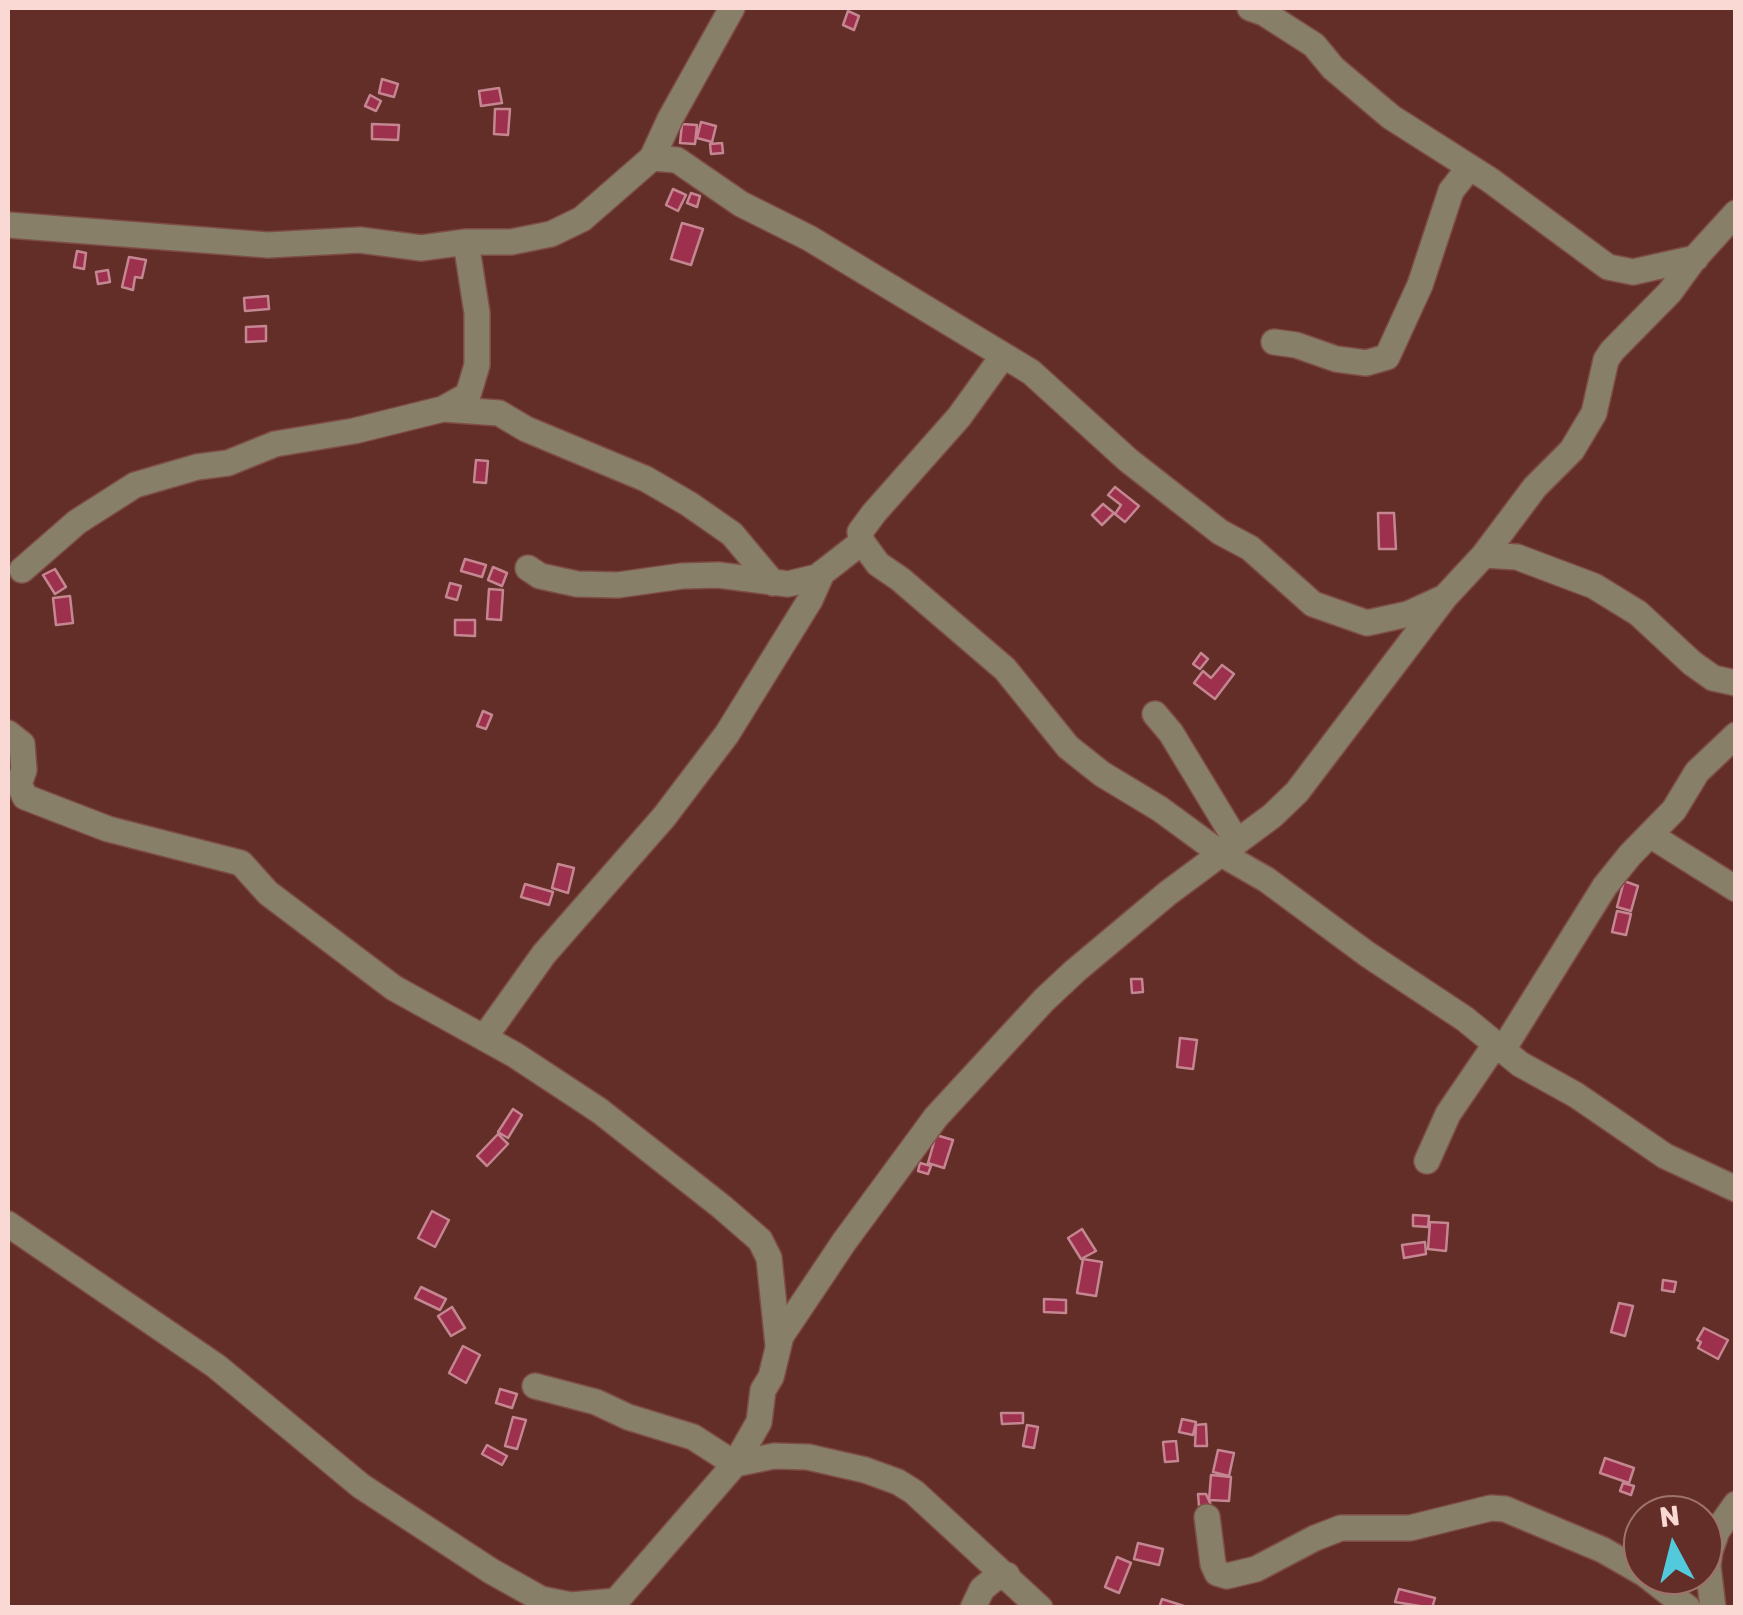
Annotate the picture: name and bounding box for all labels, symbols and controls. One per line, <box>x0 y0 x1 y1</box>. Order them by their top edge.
north arrow <box>1623 1495 1723 1595</box>
text: N <box>1658 1499 1682 1534</box>

